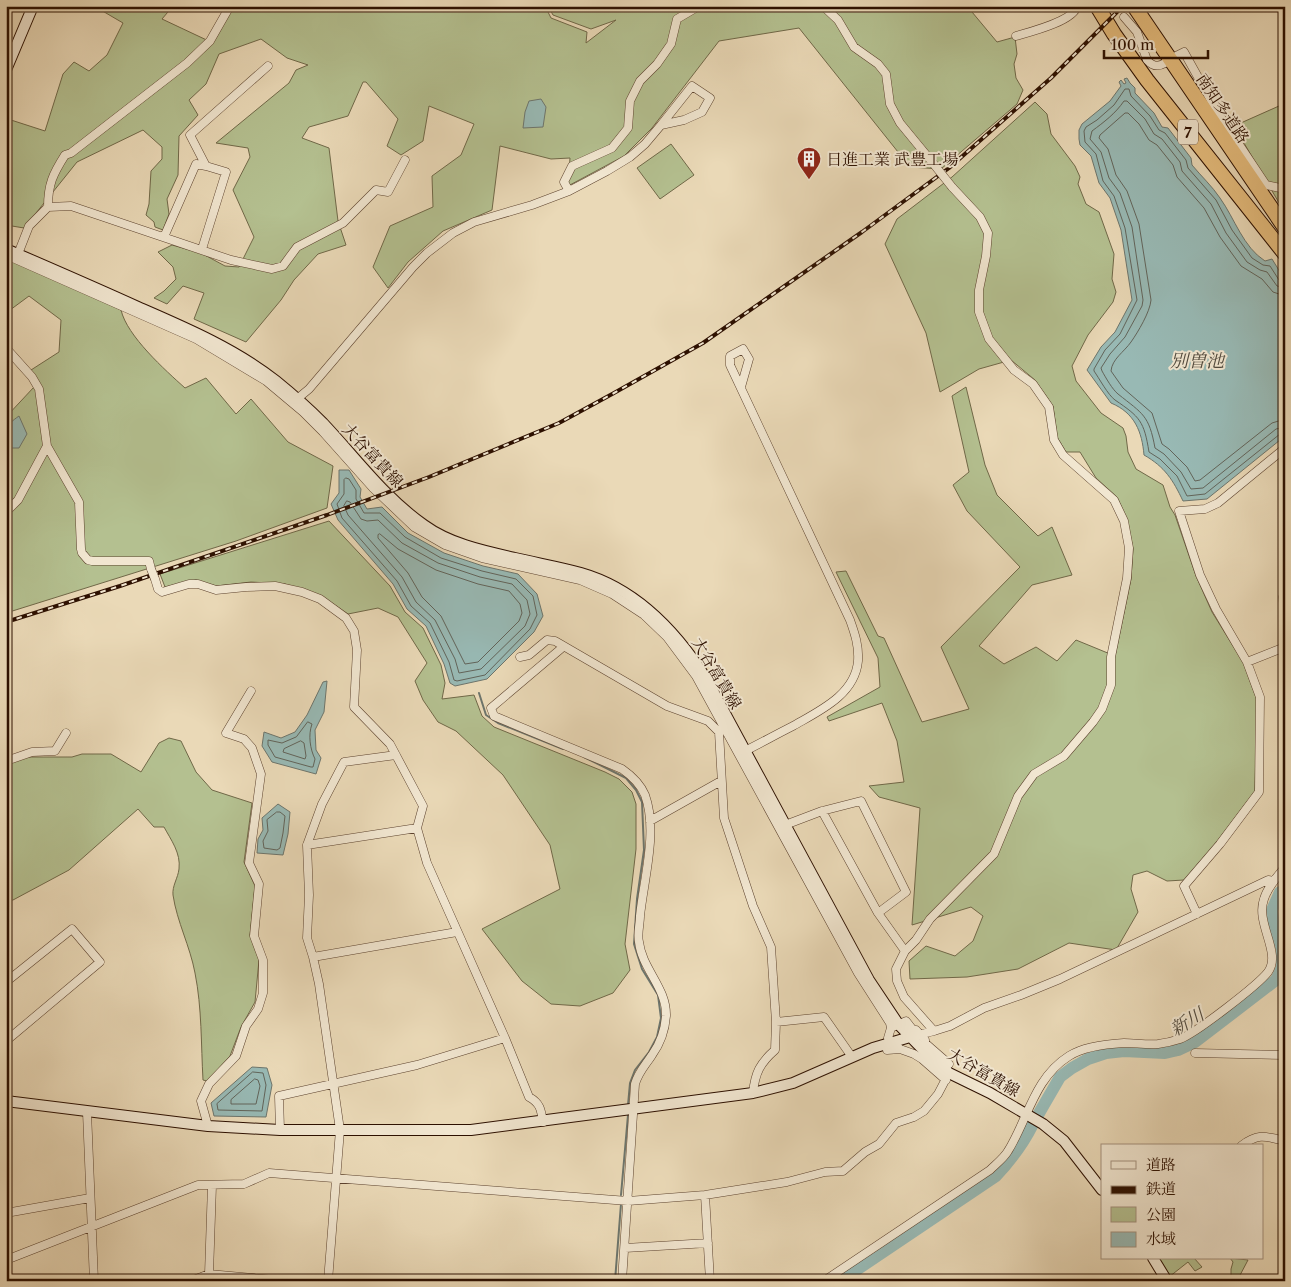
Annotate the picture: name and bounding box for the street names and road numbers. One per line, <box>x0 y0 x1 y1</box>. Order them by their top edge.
street label: 南知多道路 <box>1192 69 1254 147</box>
road number: 7 <box>1178 120 1198 144</box>
street label: 大谷富貴線 <box>338 419 408 491</box>
street label: 大谷富貴線 <box>688 634 746 712</box>
street label: 大谷富貴線 <box>944 1043 1024 1101</box>

